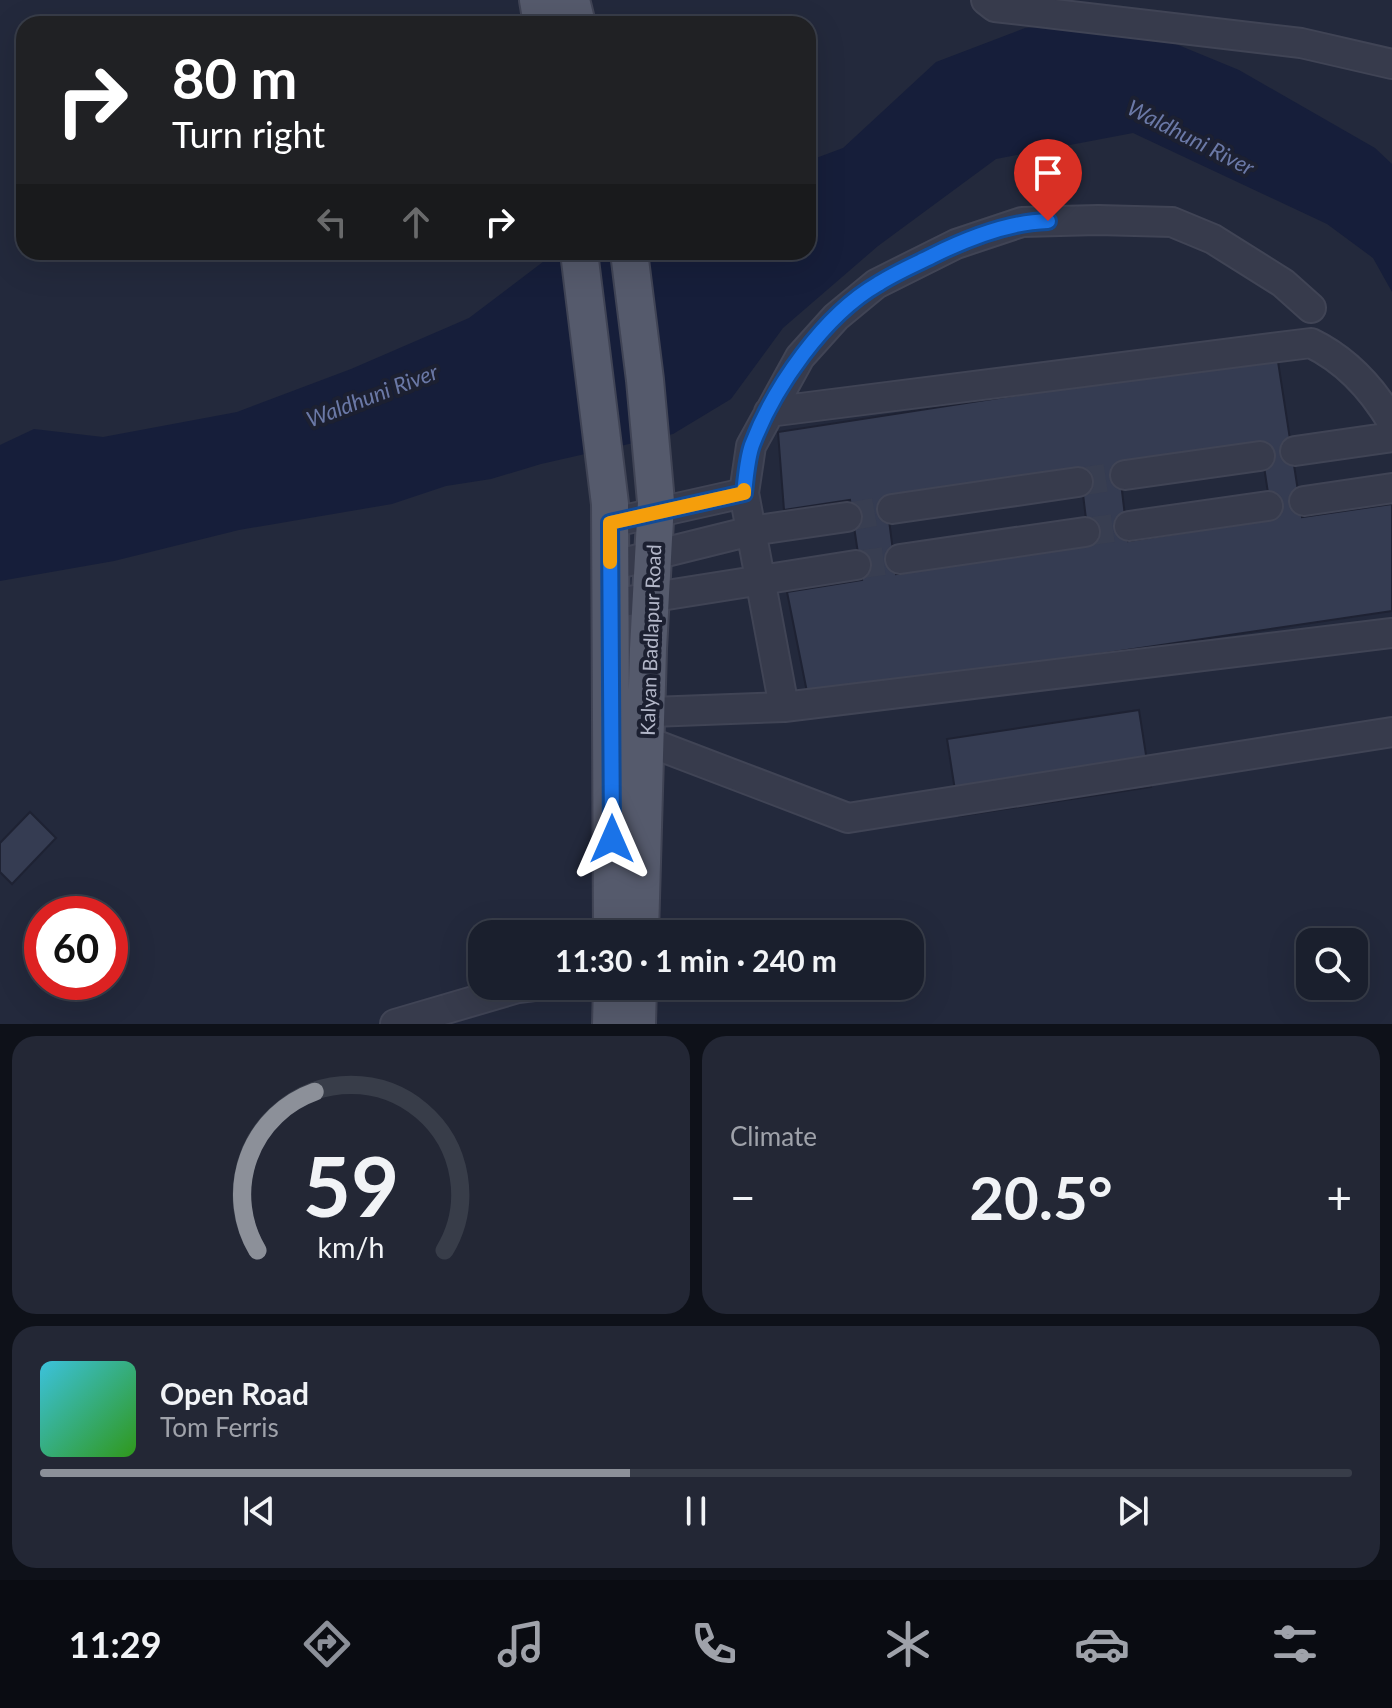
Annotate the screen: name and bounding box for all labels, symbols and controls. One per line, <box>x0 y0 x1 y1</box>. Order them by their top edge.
text: 80 m <box>172 44 297 111</box>
icon: right <box>40 48 144 152</box>
water label: Waldhuni River <box>1123 93 1259 181</box>
text: Turn right <box>172 112 325 156</box>
pin <box>1014 139 1082 221</box>
icon: arrive <box>1026 151 1070 195</box>
icon: left <box>310 200 354 244</box>
icon: ahead <box>394 200 438 244</box>
icon: right <box>478 200 522 244</box>
water label: Waldhuni River <box>302 357 442 432</box>
street label: Kalyan Badlapur Road <box>635 544 665 736</box>
position arrow <box>570 797 654 881</box>
speed limit sign: 60 <box>24 896 128 1000</box>
map controls <box>1296 928 1368 1000</box>
button: search <box>1296 928 1368 1000</box>
text: 11:30 · 1 min · 240 m <box>555 942 837 978</box>
text: Climate <box>730 1120 817 1152</box>
text: 59 <box>303 1135 399 1235</box>
text: 20.5° <box>969 1161 1113 1233</box>
text: − <box>730 1171 756 1223</box>
text: + <box>1326 1171 1352 1223</box>
text: km/h <box>318 1230 384 1264</box>
text: Open Road <box>160 1375 309 1411</box>
text: Tom Ferris <box>160 1411 279 1443</box>
icon: previous <box>237 1489 281 1533</box>
icon: pause <box>674 1489 718 1533</box>
icon: next <box>1111 1489 1155 1533</box>
icon: directions <box>299 1616 355 1672</box>
icon: music <box>493 1616 549 1672</box>
icon: phone <box>686 1616 742 1672</box>
icon: climate <box>880 1616 936 1672</box>
icon: car <box>1074 1616 1130 1672</box>
icon: filters <box>1267 1616 1323 1672</box>
text: 11:29 <box>69 1622 162 1666</box>

